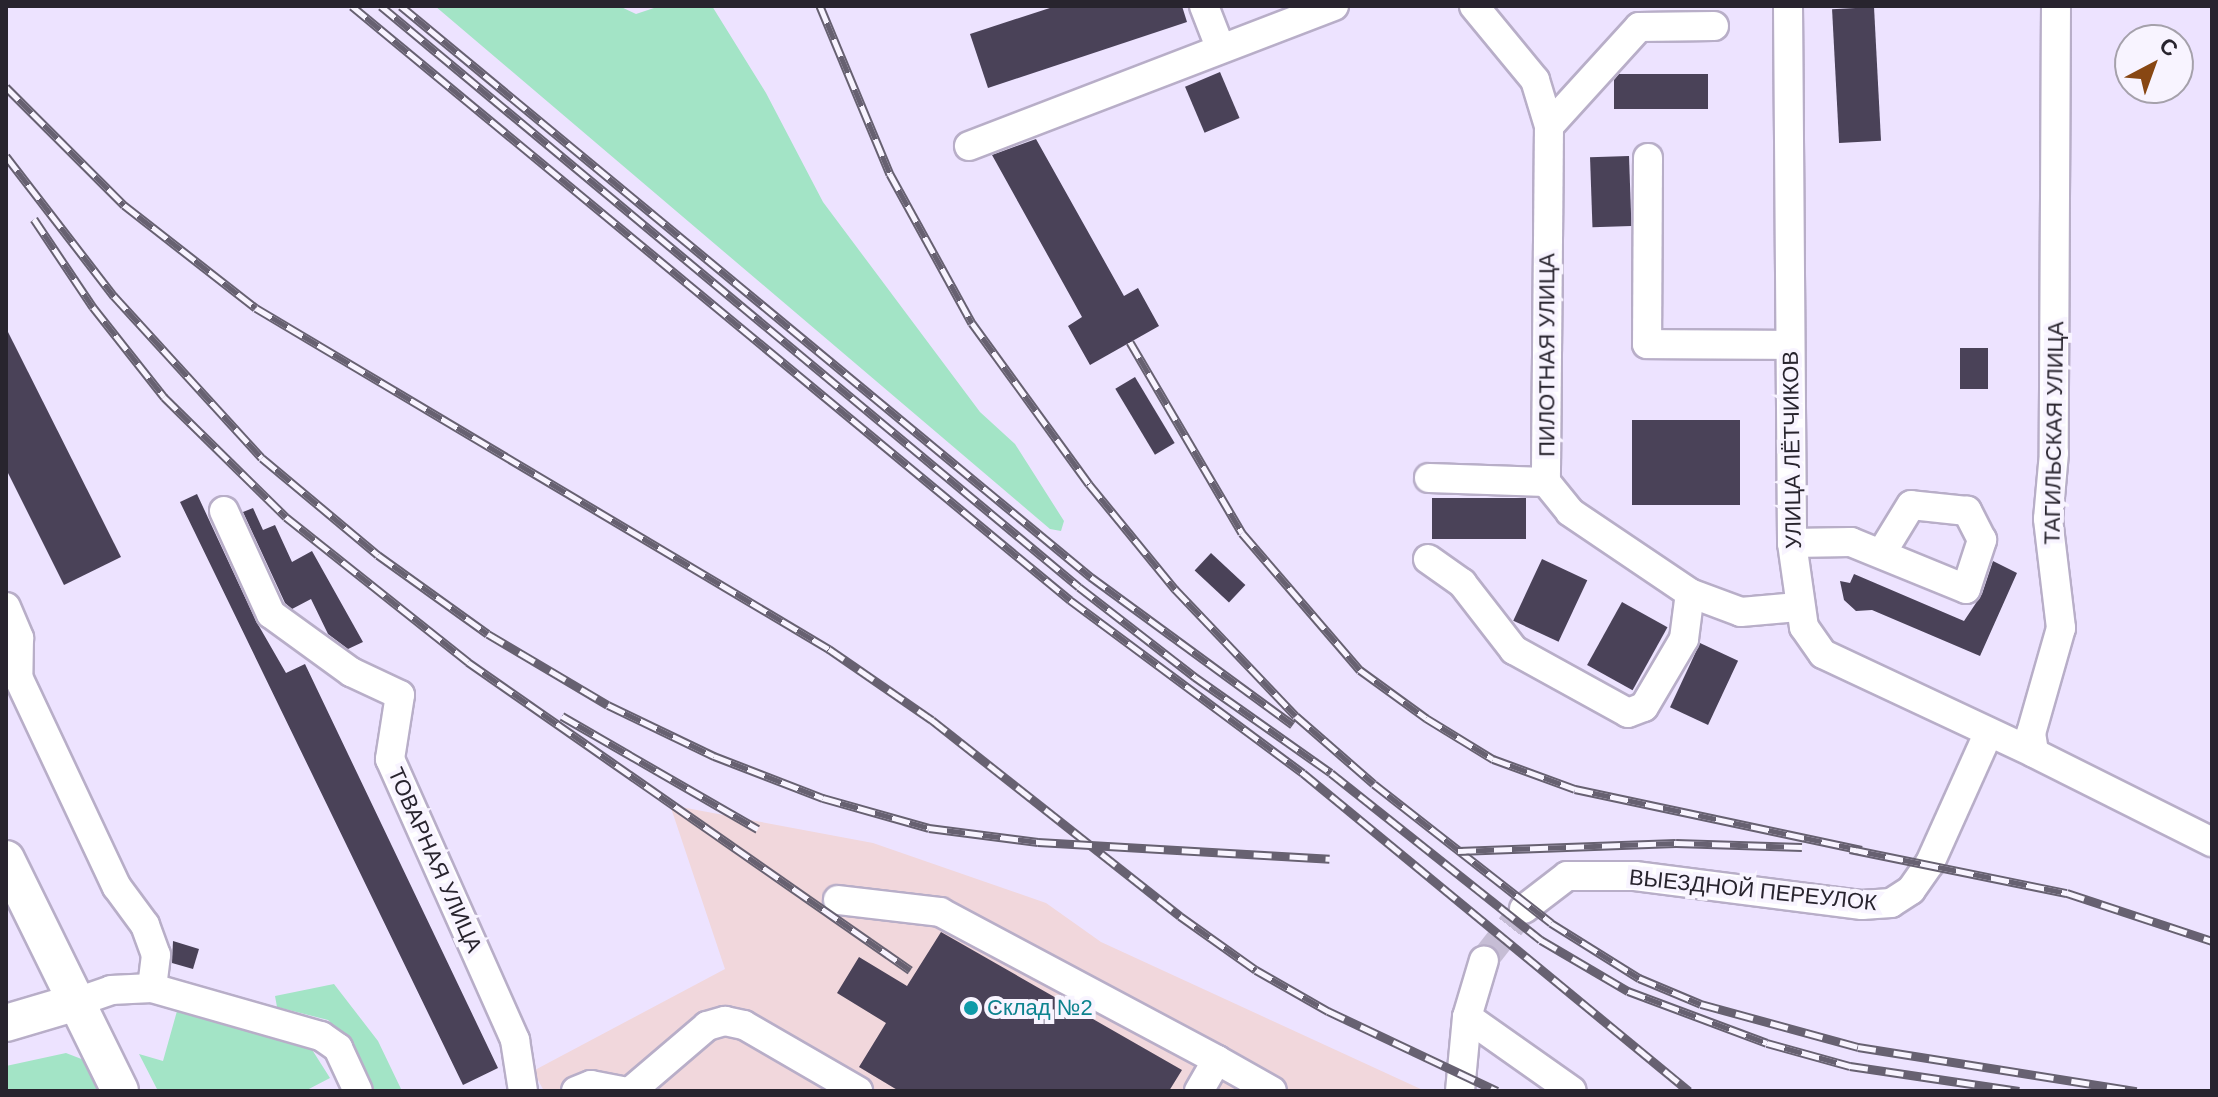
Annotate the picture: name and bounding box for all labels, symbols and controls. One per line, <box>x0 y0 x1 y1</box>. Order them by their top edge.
north arrow <box>2114 24 2194 104</box>
text: С <box>2155 32 2183 62</box>
street label: ПИЛОТНАЯ УЛИЦА <box>1534 253 1560 457</box>
street label: ТАГИЛЬСКАЯ УЛИЦА <box>2039 321 2069 545</box>
street label: УЛИЦА ЛЁТЧИКОВ <box>1777 351 1807 549</box>
street label: ТОВАРНАЯ УЛИЦА <box>382 763 488 957</box>
street label: ВЫЕЗДНОЙ ПЕРЕУЛОК <box>1628 864 1878 916</box>
place label: Склад №2 <box>987 995 1093 1021</box>
marker: Склад №2 <box>962 999 980 1017</box>

